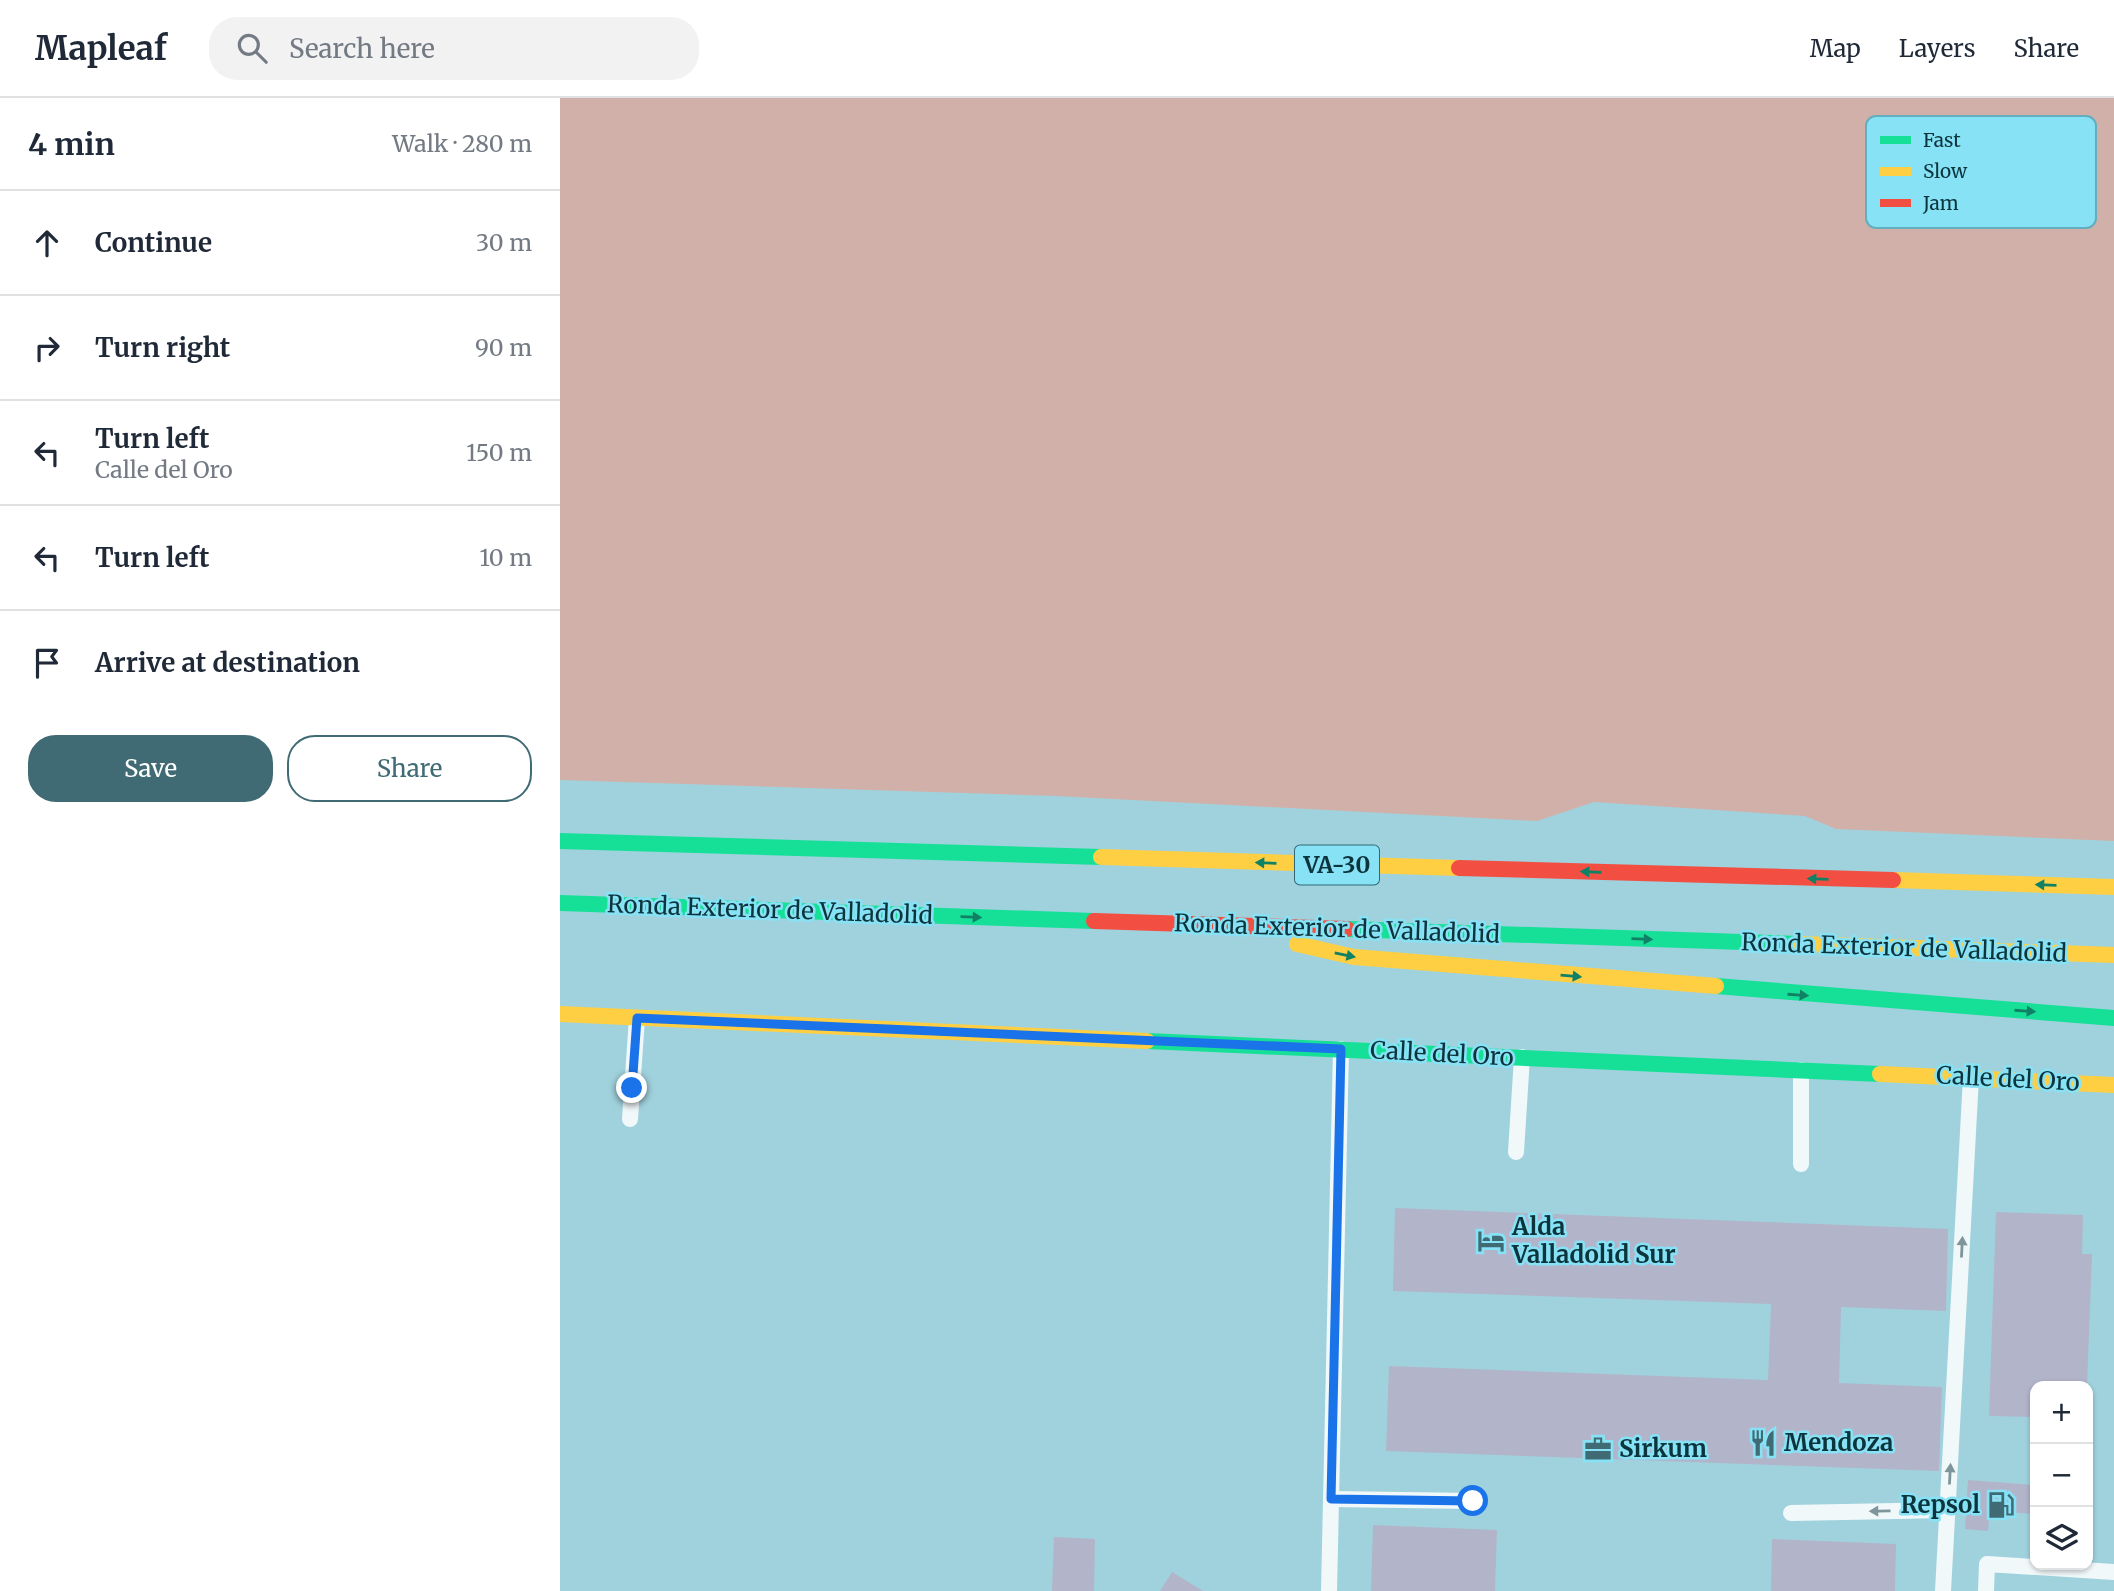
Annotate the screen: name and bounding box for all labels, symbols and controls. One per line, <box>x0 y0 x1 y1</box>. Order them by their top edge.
search box <box>209 17 699 80</box>
text: Mapleaf <box>35 28 167 69</box>
icon: search <box>233 29 271 67</box>
text: Search here <box>289 32 435 65</box>
text: Map <box>1810 33 1861 64</box>
text: Layers <box>1899 33 1975 64</box>
text: Share <box>2013 33 2079 64</box>
legend <box>1866 116 2096 228</box>
text: 4 min <box>28 125 115 163</box>
text: Fast <box>1923 128 1961 152</box>
text: Walk · 280 m <box>392 129 532 158</box>
text: Slow <box>1923 159 1968 183</box>
text: Jam <box>1922 191 1959 215</box>
icon: ahead <box>28 224 66 262</box>
text: Continue <box>95 226 212 259</box>
text: 30 m <box>476 228 532 257</box>
icon: right <box>28 329 66 367</box>
text: Turn right <box>95 331 230 364</box>
text: 90 m <box>475 333 532 362</box>
text: Turn left <box>95 422 209 455</box>
icon: left <box>28 434 66 472</box>
text: 150 m <box>466 438 532 467</box>
text: Calle del Oro <box>95 455 233 484</box>
icon: left <box>28 539 66 577</box>
text: Turn left <box>95 541 209 574</box>
text: 10 m <box>479 543 532 572</box>
icon: arrive <box>28 644 66 682</box>
text: Arrive at destination <box>95 646 360 679</box>
button: Save <box>28 735 273 802</box>
button: Share <box>287 735 532 802</box>
road number: VA-30 <box>1295 846 1379 884</box>
one-way arrow <box>1254 858 1276 869</box>
one-way arrow <box>1580 867 1602 878</box>
one-way arrow <box>1807 873 1829 885</box>
one-way arrow <box>2035 880 2057 891</box>
street label: Ronda Exterior de Valladolid <box>607 888 934 931</box>
street label: Ronda Exterior de Valladolid <box>1174 907 1501 950</box>
one-way arrow <box>960 911 982 922</box>
street label: Ronda Exterior de Valladolid <box>1741 926 2068 969</box>
one-way arrow <box>1631 934 1653 945</box>
one-way arrow <box>1334 949 1356 960</box>
one-way arrow <box>1560 970 1582 981</box>
one-way arrow <box>1787 990 1809 1001</box>
one-way arrow <box>2014 1006 2036 1017</box>
street label: Calle del Oro <box>1369 1034 1515 1073</box>
street label: Calle del Oro <box>1935 1059 2081 1098</box>
route end <box>616 1072 647 1103</box>
place label: Alda Valladolid Sur <box>1511 1211 1676 1270</box>
hotel icon: Alda Valladolid Sur <box>1476 1226 1506 1256</box>
one-way arrow <box>1957 1236 1968 1258</box>
map controls <box>2030 1381 2093 1570</box>
button: + <box>2030 1381 2093 1444</box>
place label: Mendoza <box>1784 1427 1894 1458</box>
restaurant icon: Mendoza <box>1748 1428 1778 1458</box>
place label: Sirkum <box>1619 1433 1707 1464</box>
office icon: Sirkum <box>1583 1434 1613 1464</box>
button: − <box>2030 1444 2093 1507</box>
one-way arrow <box>1945 1463 1956 1485</box>
route start <box>1457 1485 1488 1516</box>
place label: Repsol <box>1900 1489 1980 1520</box>
fuel station icon: Repsol <box>1986 1490 2016 1520</box>
one-way arrow <box>1869 1505 1891 1517</box>
button: layers <box>2030 1507 2093 1570</box>

